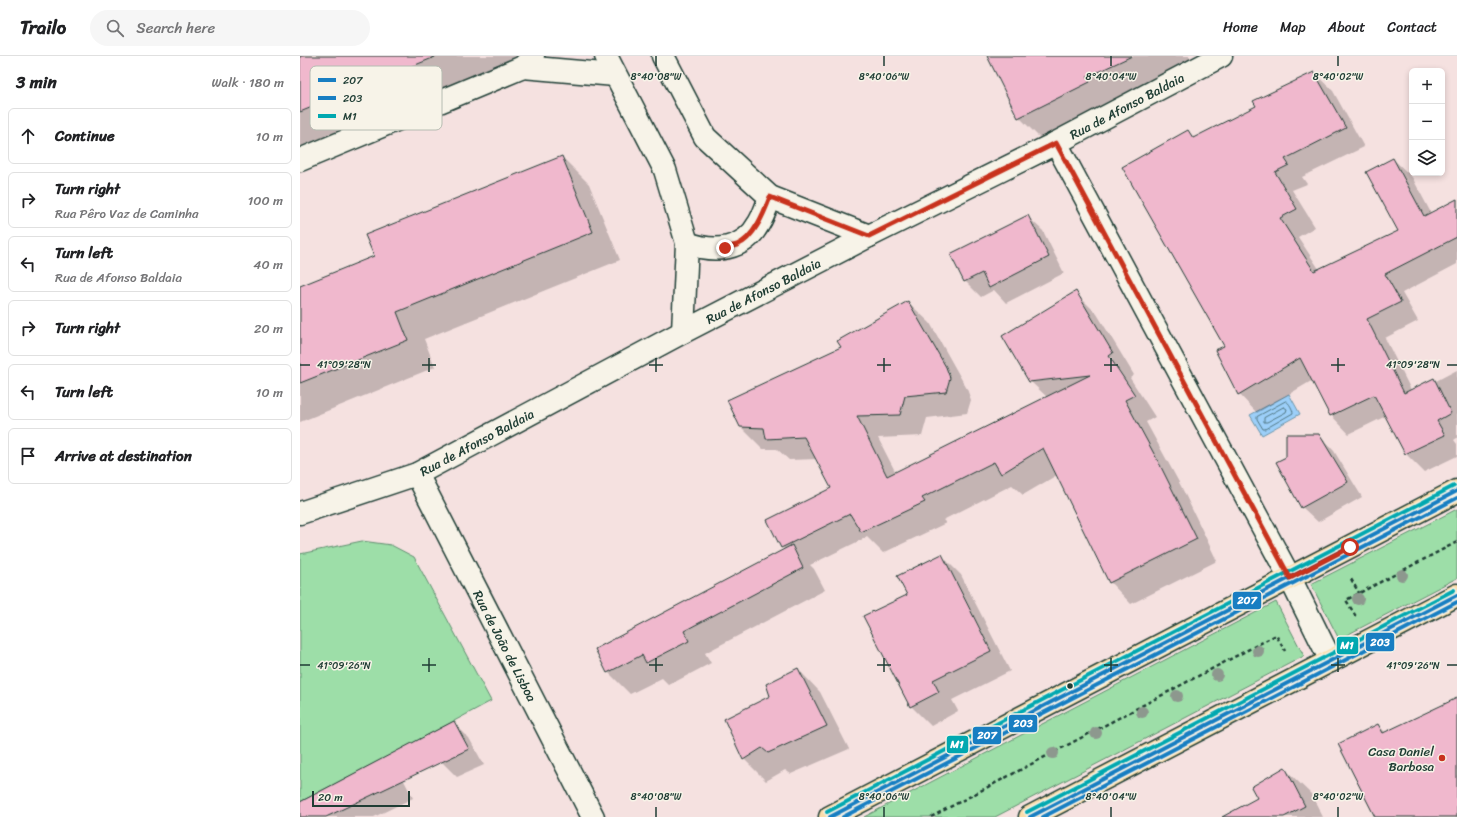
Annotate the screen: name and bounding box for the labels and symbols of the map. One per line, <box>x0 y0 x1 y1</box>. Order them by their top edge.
legend <box>310 66 442 130</box>
street label: Rua de Afonso Baldaia <box>1065 66 1189 146</box>
text: 8°40'08"W <box>631 68 682 86</box>
text: 8°40'06"W <box>859 68 910 86</box>
text: 8°40'04"W <box>1085 68 1137 86</box>
text: 8°40'02"W <box>1313 68 1364 86</box>
text: 207 <box>343 71 363 90</box>
text: 203 <box>343 89 362 108</box>
text: M1 <box>343 107 357 126</box>
route end <box>716 239 734 257</box>
street label: Rua de Afonso Baldaia <box>702 252 826 330</box>
text: 41°09'28"N <box>317 356 371 374</box>
text: 41°09'28"N <box>1386 356 1440 374</box>
street label: Rua de Afonso Baldaia <box>415 402 539 483</box>
route start <box>1341 538 1359 556</box>
street label: Rua de João de Lisboa <box>466 586 543 706</box>
line badge: 207 <box>1232 591 1262 610</box>
text: 207 <box>1236 591 1259 610</box>
line badge: 203 <box>1365 632 1395 652</box>
text: 203 <box>1369 633 1391 652</box>
line badge: M1 <box>1336 636 1359 655</box>
text: M1 <box>1339 636 1354 655</box>
text: 41°09'26"N <box>317 657 371 675</box>
text: 41°09'26"N <box>1386 657 1440 675</box>
unlabelled marker <box>1065 681 1075 691</box>
line badge: 203 <box>1008 714 1038 733</box>
text: 203 <box>1012 714 1034 733</box>
line badge: 207 <box>972 726 1002 745</box>
text: 207 <box>976 726 999 745</box>
line badge: M1 <box>946 735 969 754</box>
text: M1 <box>949 735 964 754</box>
place label: Casa Daniel Barbosa <box>1368 740 1434 778</box>
marker: Casa Daniel Barbosa <box>1437 753 1447 763</box>
text: 8°40'08"W <box>631 788 682 806</box>
text: 8°40'06"W <box>859 788 910 806</box>
text: 8°40'04"W <box>1085 788 1137 806</box>
text: 8°40'02"W <box>1313 788 1364 806</box>
scale bar <box>312 789 410 808</box>

